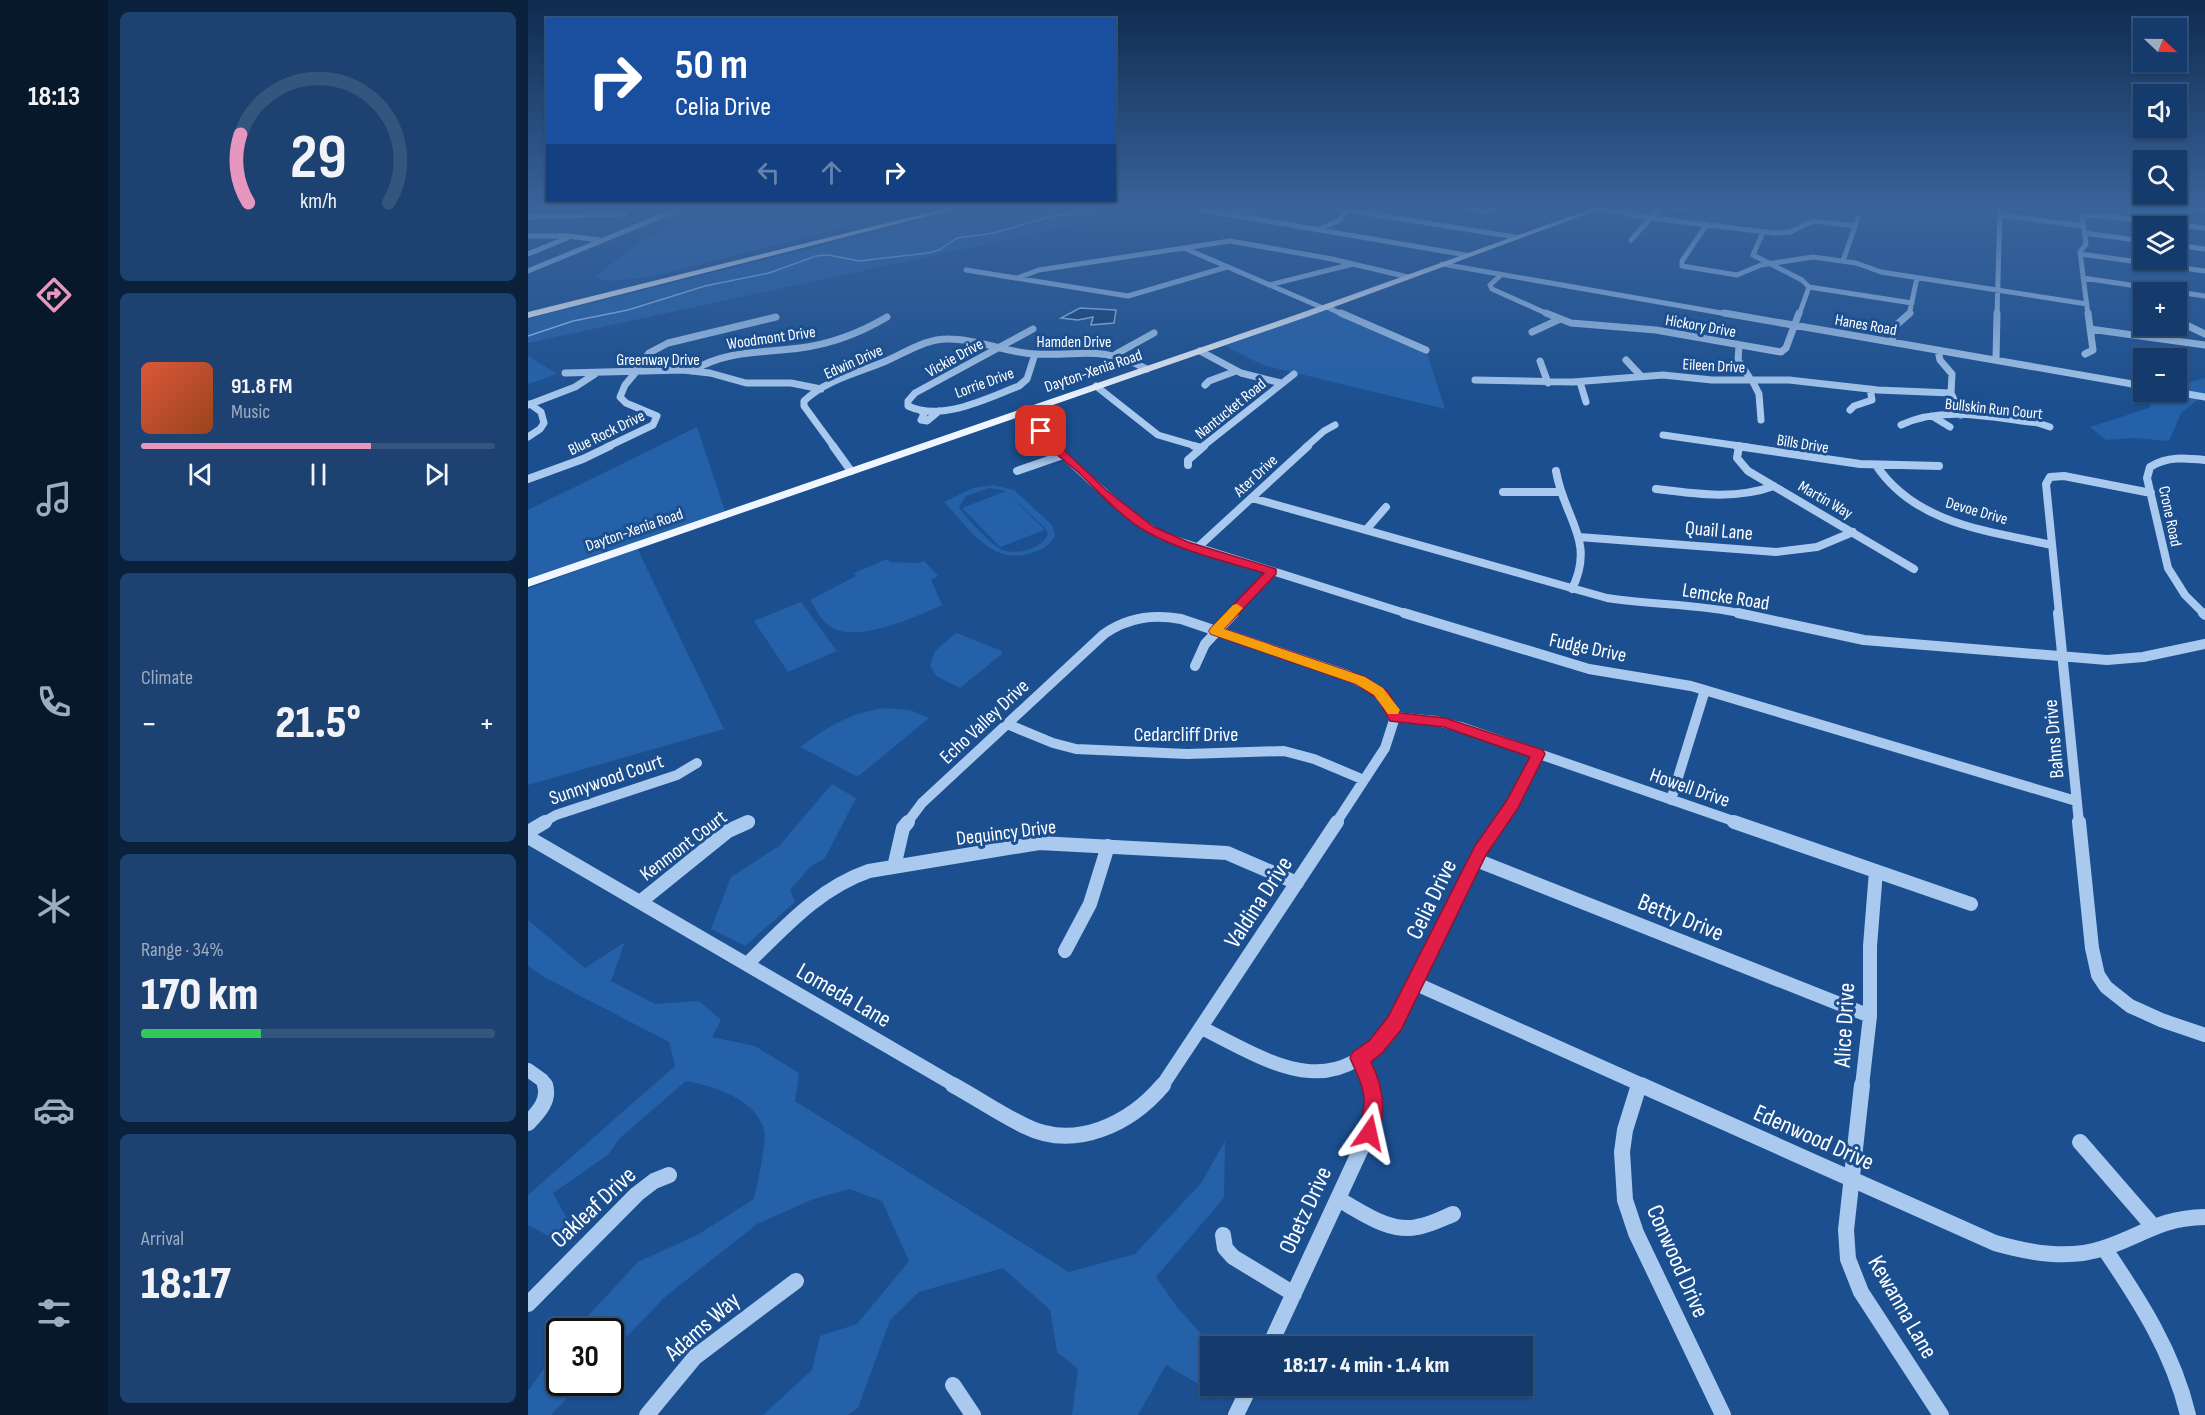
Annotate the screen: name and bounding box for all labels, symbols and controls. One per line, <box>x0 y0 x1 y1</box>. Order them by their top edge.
north arrow <box>2133 18 2187 72</box>
map controls <box>2133 18 2187 402</box>
text: 50 m <box>675 40 748 91</box>
icon: right <box>576 42 654 120</box>
text: 18:13 <box>28 81 80 113</box>
button: sound <box>2133 84 2187 138</box>
text: Celia Drive <box>675 91 771 123</box>
text: 29 <box>290 121 346 196</box>
button: search <box>2133 150 2187 204</box>
icon: left <box>752 156 785 189</box>
icon: ahead <box>815 156 848 189</box>
icon: right <box>878 156 911 189</box>
text: km/h <box>299 190 337 215</box>
button: layers <box>2133 216 2187 270</box>
icon: directions <box>33 274 75 316</box>
button: + <box>2133 282 2187 336</box>
street label: Hickory Drive <box>1664 311 1738 342</box>
street label: Hanes Road <box>1833 311 1898 340</box>
street label: Woodmont Drive <box>726 323 817 354</box>
street label: Hamden Drive <box>1037 333 1112 352</box>
street label: Vickie Drive <box>923 335 987 382</box>
street label: Edwin Drive <box>821 341 886 384</box>
street label: Dayton-Xenia Road <box>1042 346 1145 397</box>
button: − <box>2133 348 2187 402</box>
street label: Greenway Drive <box>616 351 700 370</box>
street label: Eileen Drive <box>1682 355 1746 378</box>
street label: Lorrie Drive <box>952 364 1017 403</box>
text: 91.8 FM <box>231 373 292 400</box>
street label: Nantucket Road <box>1192 375 1270 443</box>
street label: Bullskin Run Court <box>1944 395 2044 424</box>
text: Music <box>231 400 270 424</box>
pin <box>1015 405 1066 456</box>
street label: Blue Rock Drive <box>565 407 648 460</box>
icon: arrive <box>1024 414 1057 447</box>
street label: Bills Drive <box>1775 431 1830 458</box>
street label: Ater Drive <box>1229 451 1282 502</box>
icon: previous <box>184 458 217 491</box>
icon: pause <box>302 458 335 491</box>
icon: next <box>420 458 453 491</box>
street label: Martin Way <box>1795 477 1856 524</box>
icon: music <box>33 478 75 520</box>
street label: Crone Road <box>2154 484 2185 548</box>
street label: Devoe Drive <box>1943 494 2010 529</box>
street label: Dayton-Xenia Road <box>583 505 686 556</box>
street label: Quail Lane <box>1684 516 1754 546</box>
street label: Lemcke Road <box>1681 578 1771 616</box>
street label: Fudge Drive <box>1547 628 1629 668</box>
text: Climate <box>141 666 193 690</box>
street label: Echo Valley Drive <box>935 674 1034 769</box>
icon: phone <box>33 681 75 723</box>
text: 21.5° <box>275 696 361 751</box>
street label: Bahns Drive <box>2039 698 2069 779</box>
text: − <box>141 704 157 744</box>
text: + <box>479 704 495 744</box>
street label: Cedarcliff Drive <box>1134 723 1238 747</box>
street label: Sunnywood Court <box>546 749 667 811</box>
street label: Howell Drive <box>1646 763 1733 813</box>
street label: Kenmont Court <box>635 805 732 886</box>
street label: Dequincy Drive <box>955 815 1057 851</box>
street label: Valdina Drive <box>1218 851 1299 954</box>
street label: Celia Drive <box>1400 854 1463 944</box>
icon: climate <box>33 885 75 927</box>
street label: Betty Drive <box>1634 887 1728 948</box>
text: Range · 34% <box>141 938 224 962</box>
street label: Lomeda Lane <box>791 957 896 1034</box>
text: 170 km <box>141 968 258 1023</box>
street label: Alice Drive <box>1828 982 1861 1069</box>
icon: car <box>33 1089 75 1131</box>
street label: Edenwood Drive <box>1749 1098 1878 1177</box>
position arrow <box>1337 1101 1401 1165</box>
street label: Oakleaf Drive <box>545 1161 642 1254</box>
street label: Obetz Drive <box>1273 1162 1338 1259</box>
street label: Conwood Drive <box>1640 1200 1715 1322</box>
text: Arrival <box>141 1227 184 1251</box>
street label: Kewanna Lane <box>1861 1251 1944 1364</box>
text: 18:17 <box>141 1257 231 1312</box>
street label: Adams Way <box>658 1286 746 1368</box>
icon: filters <box>33 1292 75 1334</box>
speed limit sign: 30 <box>546 1318 624 1396</box>
text: 18:17 · 4 min · 1.4 km <box>1284 1352 1449 1379</box>

